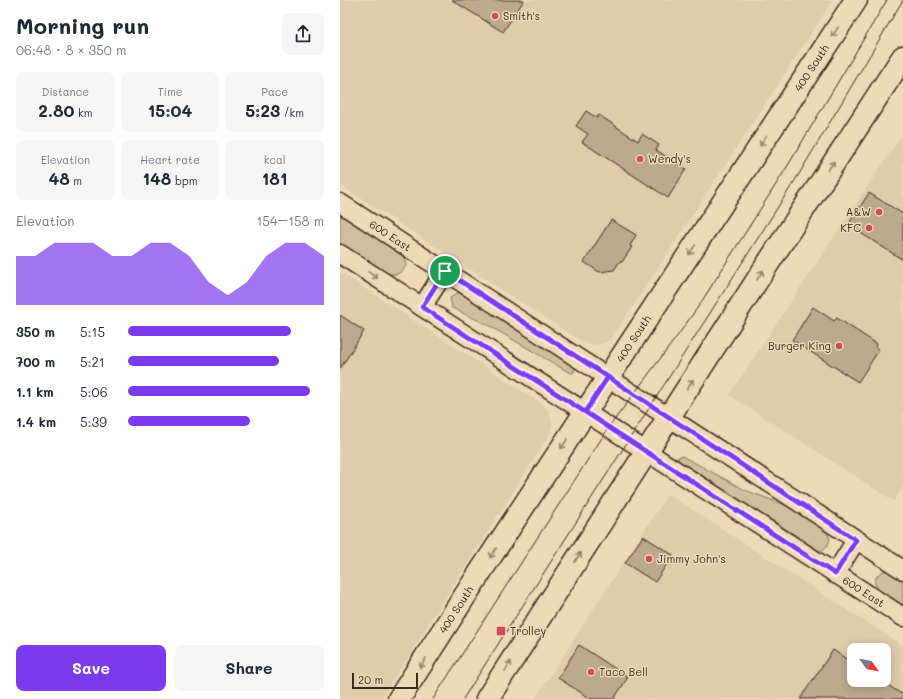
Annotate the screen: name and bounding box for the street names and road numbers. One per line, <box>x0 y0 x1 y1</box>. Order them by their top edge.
street label: 400 South <box>790 41 832 94</box>
street label: 600 East <box>367 216 415 255</box>
street label: 400 South <box>612 312 654 365</box>
street label: 600 East <box>840 572 888 610</box>
street label: 400 South <box>435 583 476 636</box>

